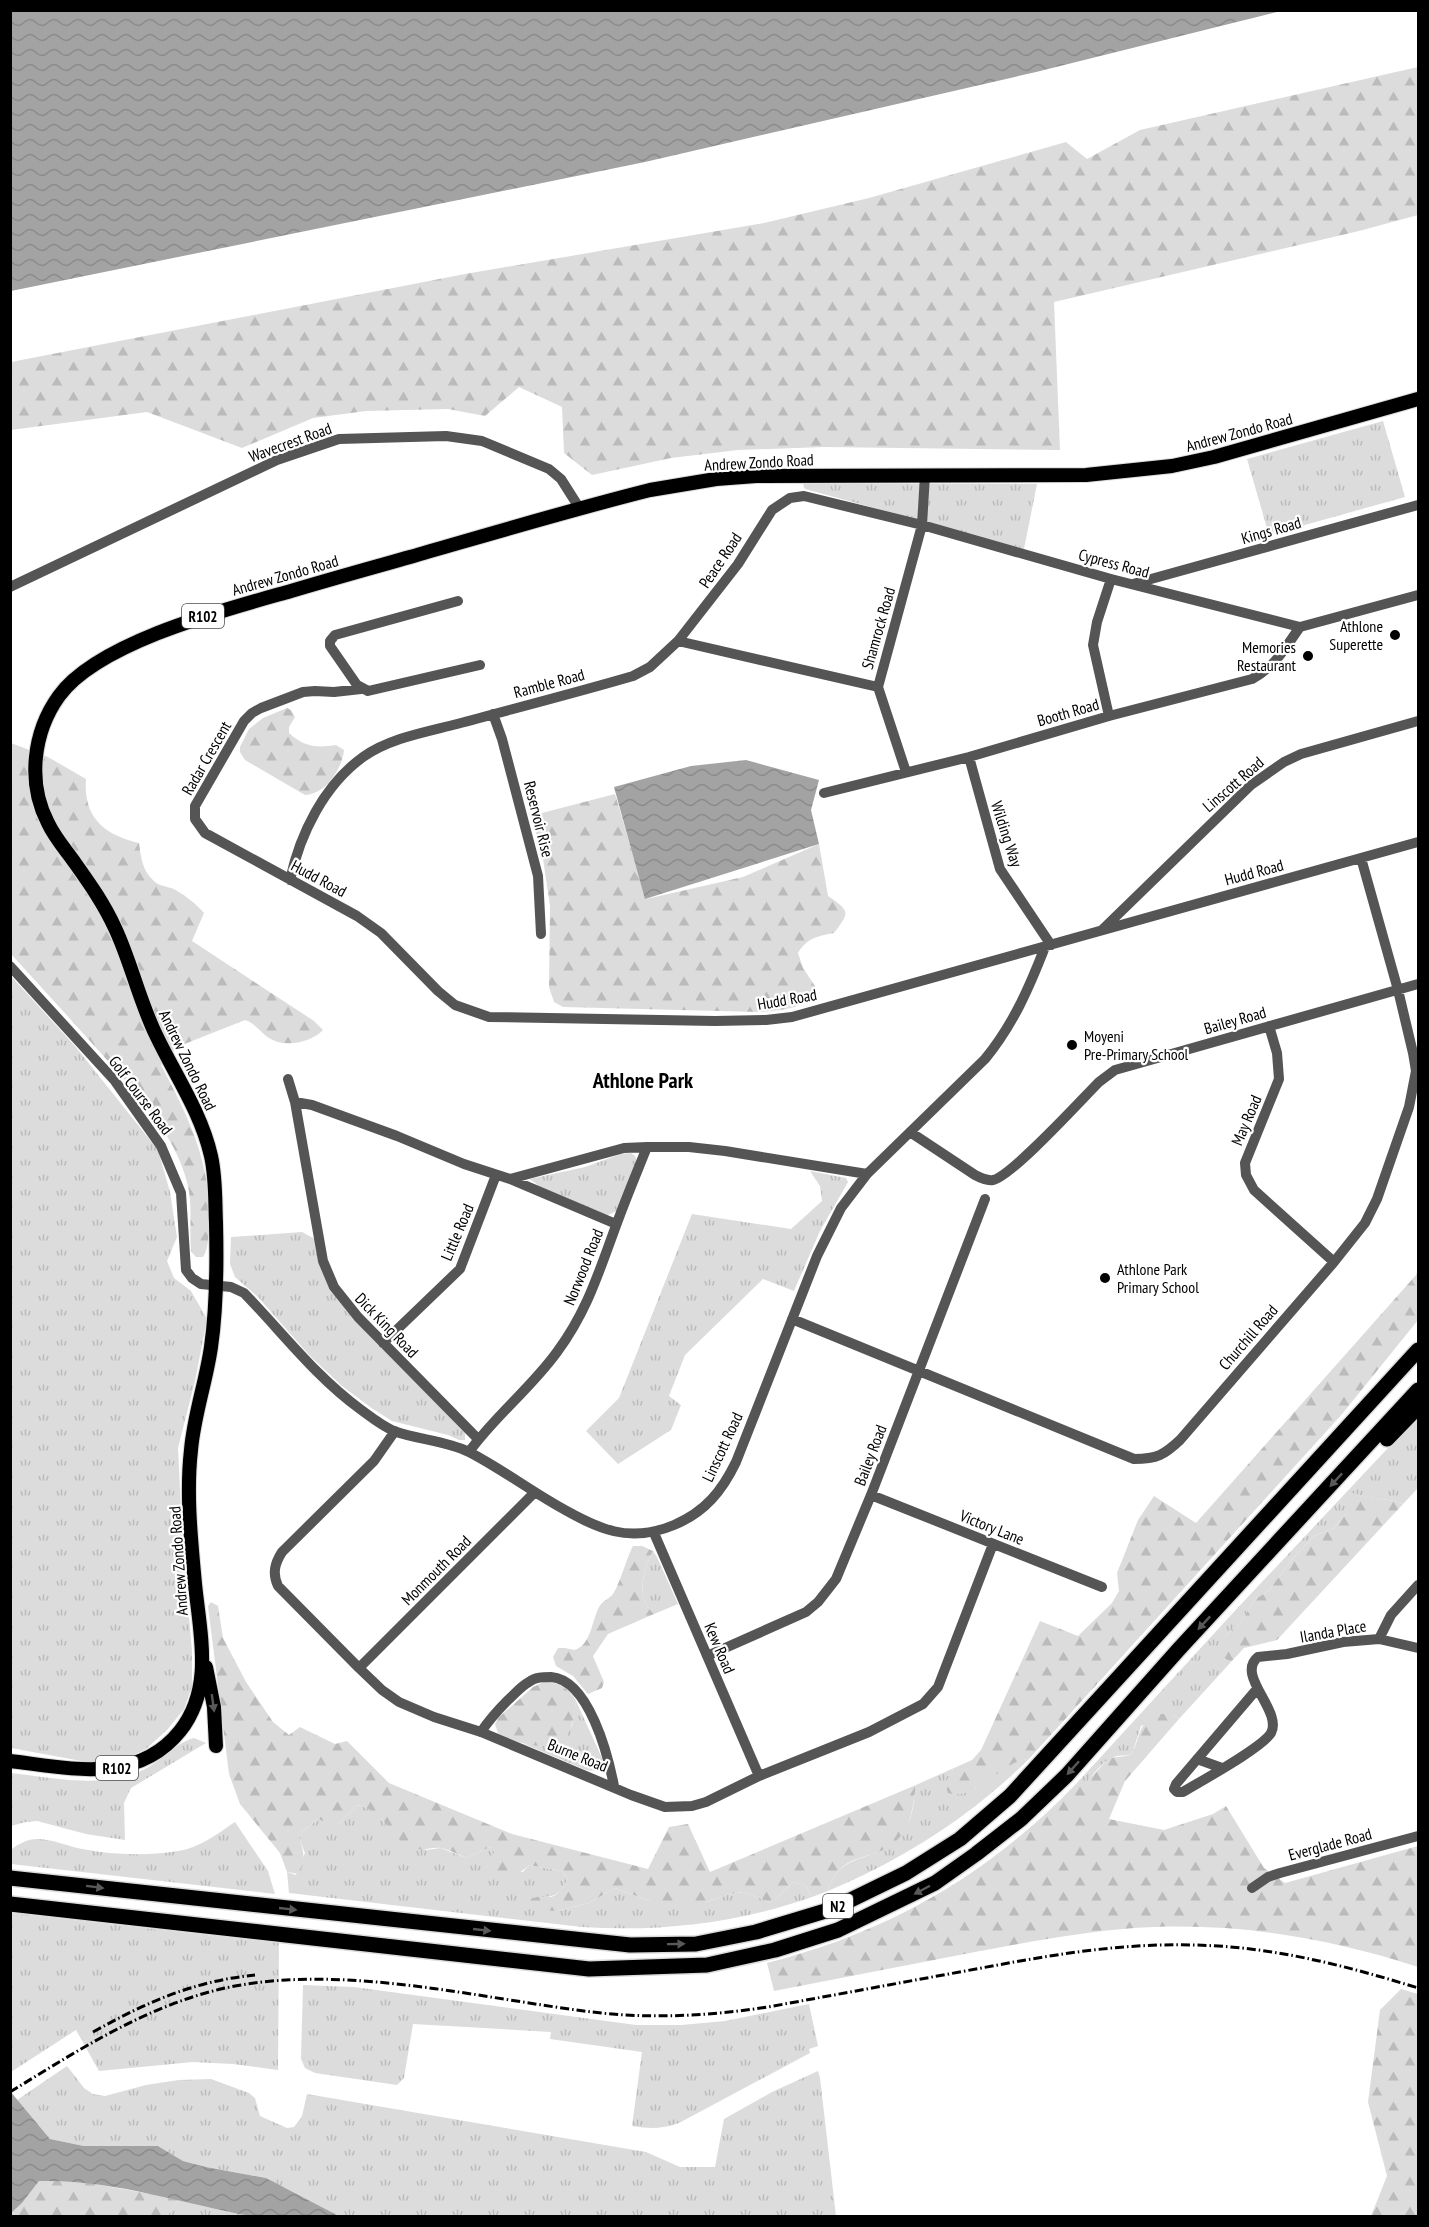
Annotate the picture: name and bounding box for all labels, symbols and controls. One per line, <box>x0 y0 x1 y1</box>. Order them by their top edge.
street label: Andrew Zondo Road <box>1184 408 1295 456</box>
street label: Wavecrest Road <box>246 418 334 466</box>
street label: Andrew Zondo Road <box>704 449 814 475</box>
street label: Kings Road <box>1239 512 1303 548</box>
street label: Peace Road <box>694 528 746 591</box>
street label: Cypress Road <box>1077 544 1152 582</box>
street label: Andrew Zondo Road <box>230 550 340 600</box>
street label: Shamrock Road <box>857 585 899 671</box>
road number: R102 <box>182 604 224 628</box>
place label: Athlone Superette <box>1329 616 1383 654</box>
marker: Athlone Superette <box>1388 628 1402 642</box>
place label: Memories Restaurant <box>1237 637 1297 675</box>
marker: Memories Restaurant <box>1301 649 1315 663</box>
street label: Ramble Road <box>511 664 587 702</box>
street label: Booth Road <box>1035 694 1101 730</box>
street label: Radar Crescent <box>177 717 235 799</box>
street label: Linscott Road <box>1198 752 1268 816</box>
street label: Reservoir Rise <box>520 779 558 859</box>
street label: Wilding Way <box>987 799 1027 869</box>
street label: Hudd Road <box>288 855 350 901</box>
street label: Hudd Road <box>1222 855 1286 889</box>
street label: Hudd Road <box>756 984 818 1014</box>
street label: Bailey Road <box>1202 1002 1268 1038</box>
street label: Andrew Zondo Road <box>155 1006 221 1114</box>
place label: Moyeni Pre-Primary School <box>1084 1026 1189 1064</box>
marker: Moyeni Pre-Primary School <box>1065 1038 1079 1052</box>
street label: Golf Course Road <box>105 1052 177 1139</box>
district label: Athlone Park <box>592 1066 694 1094</box>
street label: May Road <box>1226 1092 1266 1148</box>
street label: Little Road <box>436 1200 478 1263</box>
street label: Norwood Road <box>559 1226 607 1308</box>
place label: Athlone Park Primary School <box>1117 1259 1199 1297</box>
marker: Athlone Park Primary School <box>1098 1271 1112 1285</box>
street label: Dick King Road <box>351 1288 423 1362</box>
street label: Churchill Road <box>1214 1300 1282 1374</box>
street label: Linscott Road <box>697 1409 747 1485</box>
street label: Bailey Road <box>849 1422 891 1488</box>
one-way arrow <box>1330 1472 1343 1487</box>
street label: Victory Lane <box>956 1505 1027 1549</box>
street label: Andrew Zondo Road <box>164 1506 192 1616</box>
street label: Monmouth Road <box>397 1531 475 1609</box>
street label: Ilanda Place <box>1298 1615 1368 1647</box>
one-way arrow <box>1197 1616 1211 1631</box>
street label: Kew Road <box>700 1619 740 1677</box>
one-way arrow <box>208 1694 218 1713</box>
street label: Burne Road <box>545 1734 611 1776</box>
road number: R102 <box>96 1756 138 1780</box>
one-way arrow <box>1066 1760 1080 1775</box>
street label: Everglade Road <box>1286 1823 1374 1865</box>
one-way arrow <box>85 1882 104 1892</box>
one-way arrow <box>913 1885 930 1895</box>
road number: N2 <box>823 1894 853 1918</box>
one-way arrow <box>279 1904 298 1914</box>
one-way arrow <box>473 1925 492 1934</box>
one-way arrow <box>667 1940 686 1949</box>

